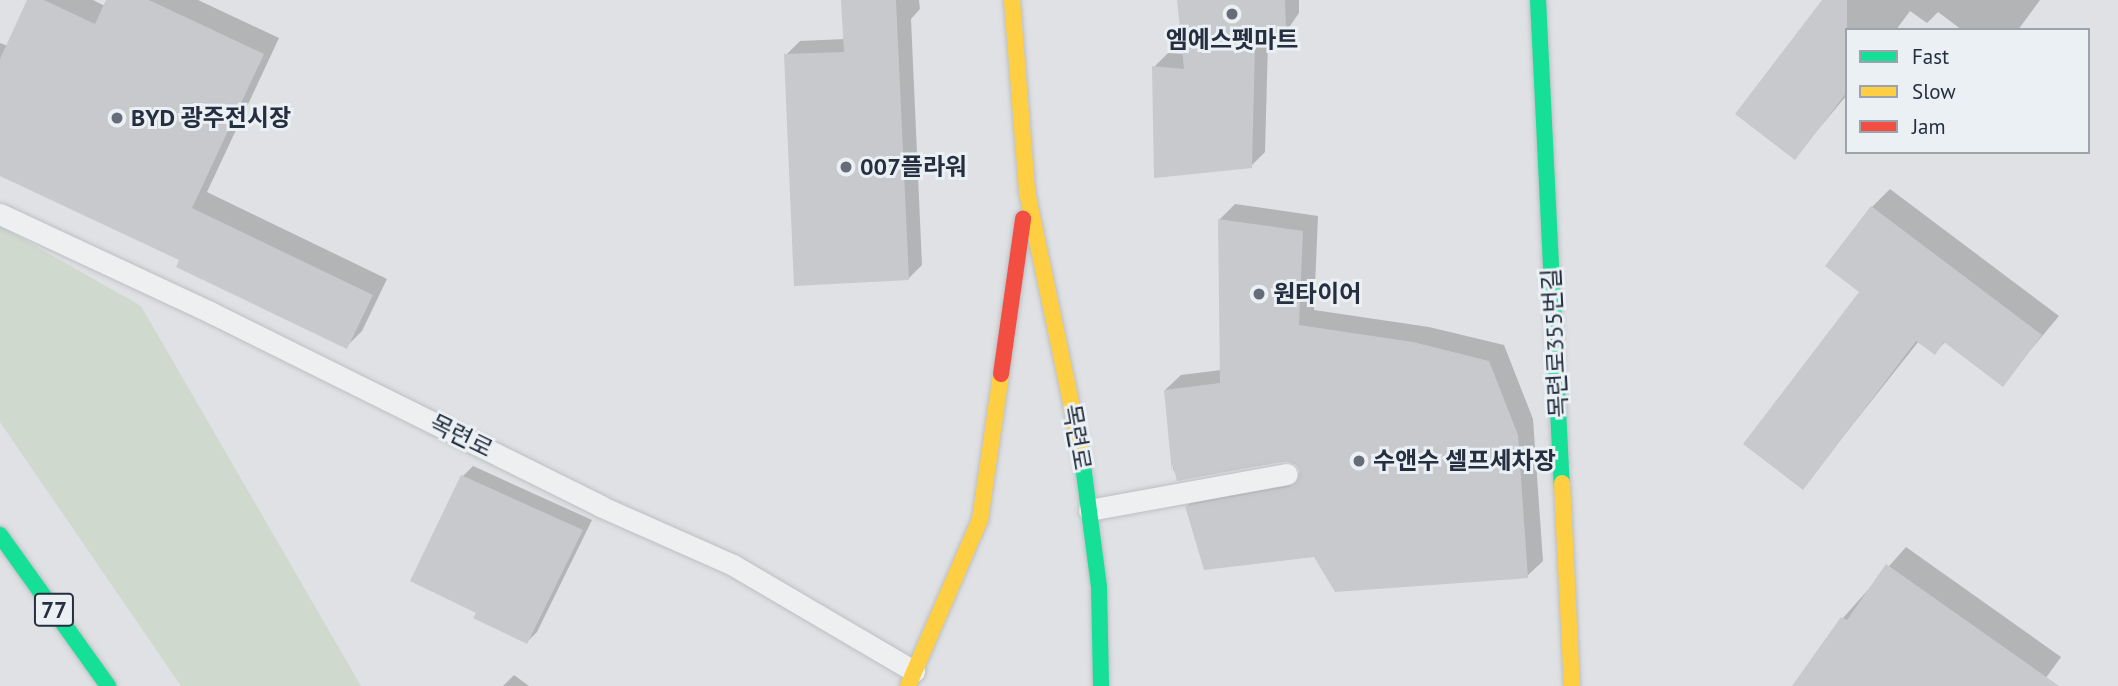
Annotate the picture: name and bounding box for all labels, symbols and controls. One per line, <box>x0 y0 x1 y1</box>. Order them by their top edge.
marker: 엠에스펫마트 <box>1224 6 1240 22</box>
place label: 엠에스펫마트 <box>1166 26 1298 54</box>
legend <box>1845 28 2090 154</box>
text: Fast <box>1912 43 1949 70</box>
text: Slow <box>1912 78 1956 105</box>
place label: BYD 광주전시장 <box>131 104 291 132</box>
marker: BYD 광주전시장 <box>109 110 125 126</box>
text: Jam <box>1912 113 1946 140</box>
place label: 007플라워 <box>860 153 967 181</box>
marker: 007플라워 <box>838 159 854 175</box>
street label: 목련로355번길 <box>1537 268 1573 418</box>
place label: 원타이어 <box>1273 280 1361 308</box>
marker: 원타이어 <box>1251 286 1267 302</box>
street label: 목련로 <box>1057 402 1097 472</box>
street label: 목련로 <box>425 409 497 463</box>
place label: 수앤수 셀프세차장 <box>1373 447 1556 475</box>
marker: 수앤수 셀프세차장 <box>1351 453 1367 469</box>
road number: 77 <box>33 590 75 630</box>

